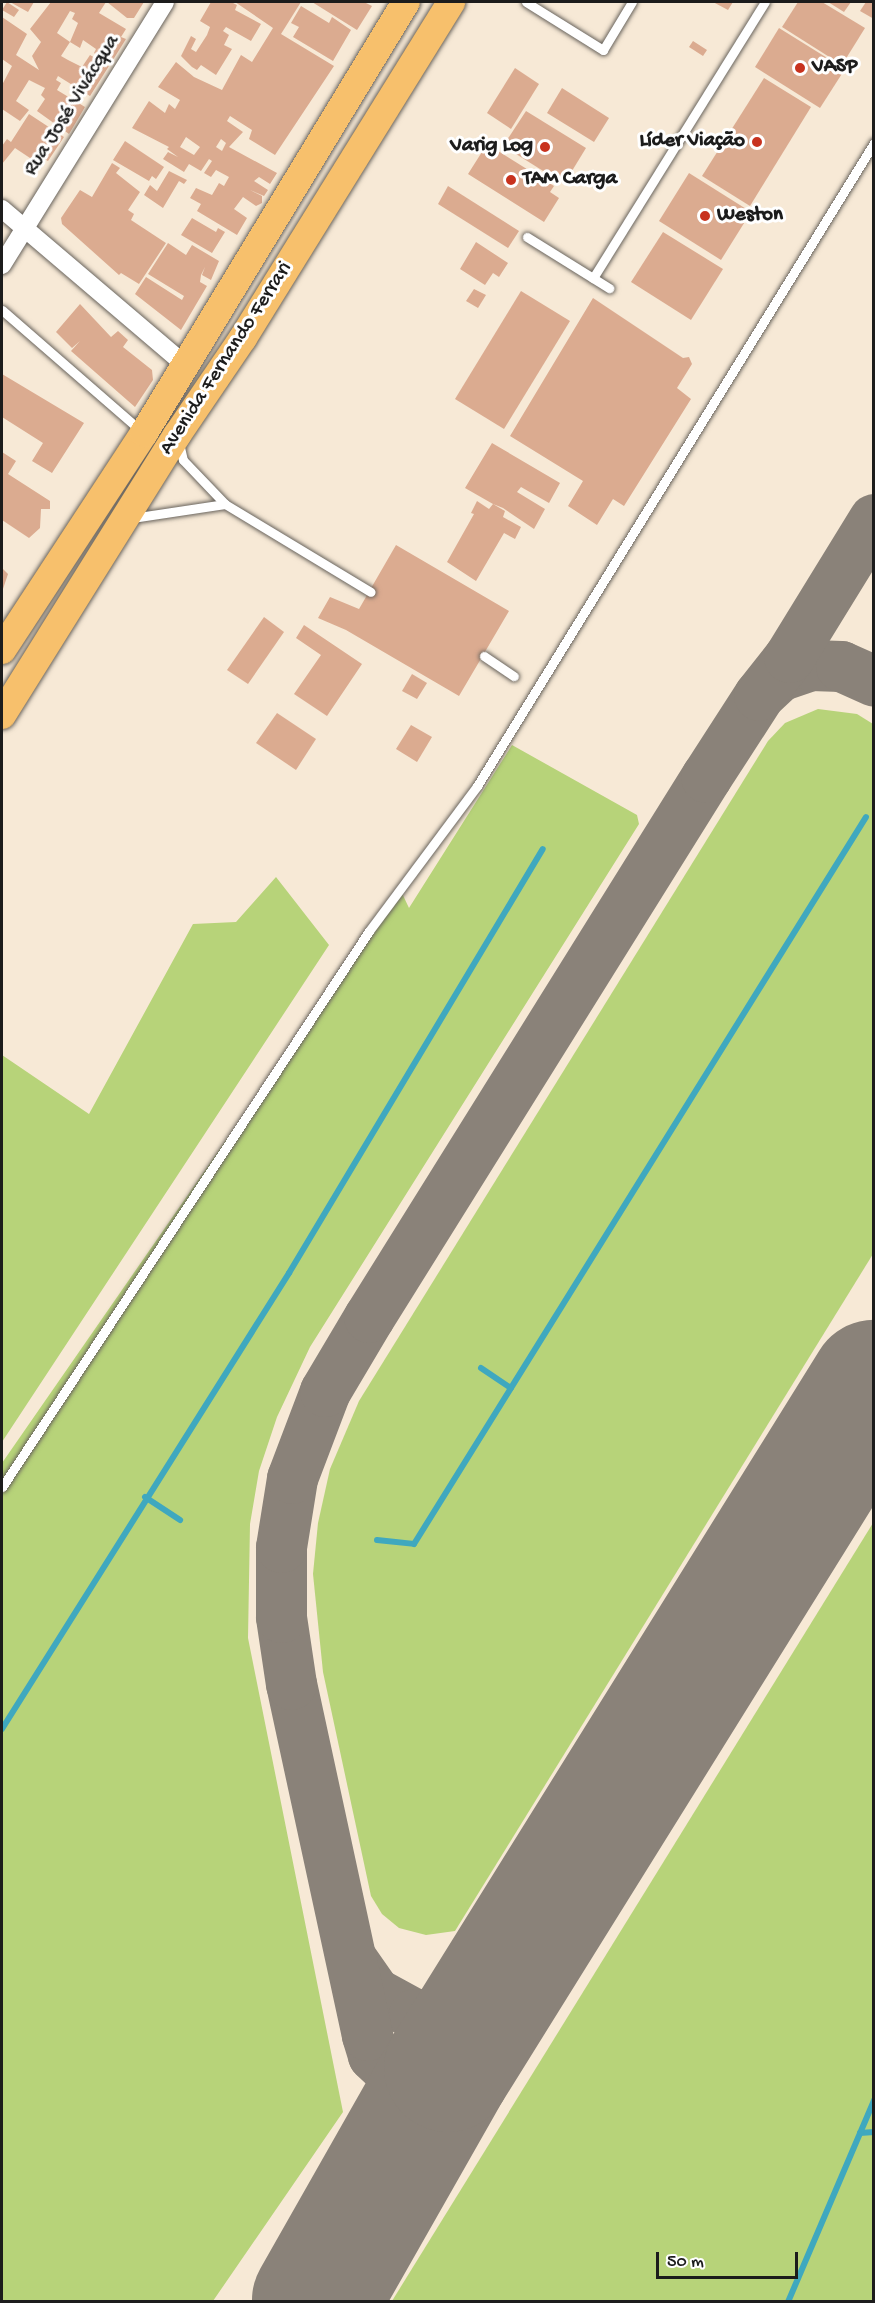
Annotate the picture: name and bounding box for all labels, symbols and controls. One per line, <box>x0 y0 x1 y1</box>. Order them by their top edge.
street label: Rua José Vivácqua <box>20 31 126 181</box>
place label: VASP <box>812 55 857 81</box>
marker: VASP <box>793 61 807 75</box>
place label: Líder Viação <box>640 129 745 155</box>
place label: Varig Log <box>450 134 533 160</box>
marker: Líder Viação <box>750 135 764 149</box>
marker: Varig Log <box>538 140 552 154</box>
place label: TAM Carga <box>523 167 617 193</box>
marker: TAM Carga <box>504 173 518 187</box>
place label: Weston <box>717 203 783 229</box>
marker: Weston <box>698 209 712 223</box>
street label: Avenida Fernando Ferrari <box>155 258 299 460</box>
scale bar <box>659 2240 802 2278</box>
text: 50 m <box>667 2252 704 2273</box>

